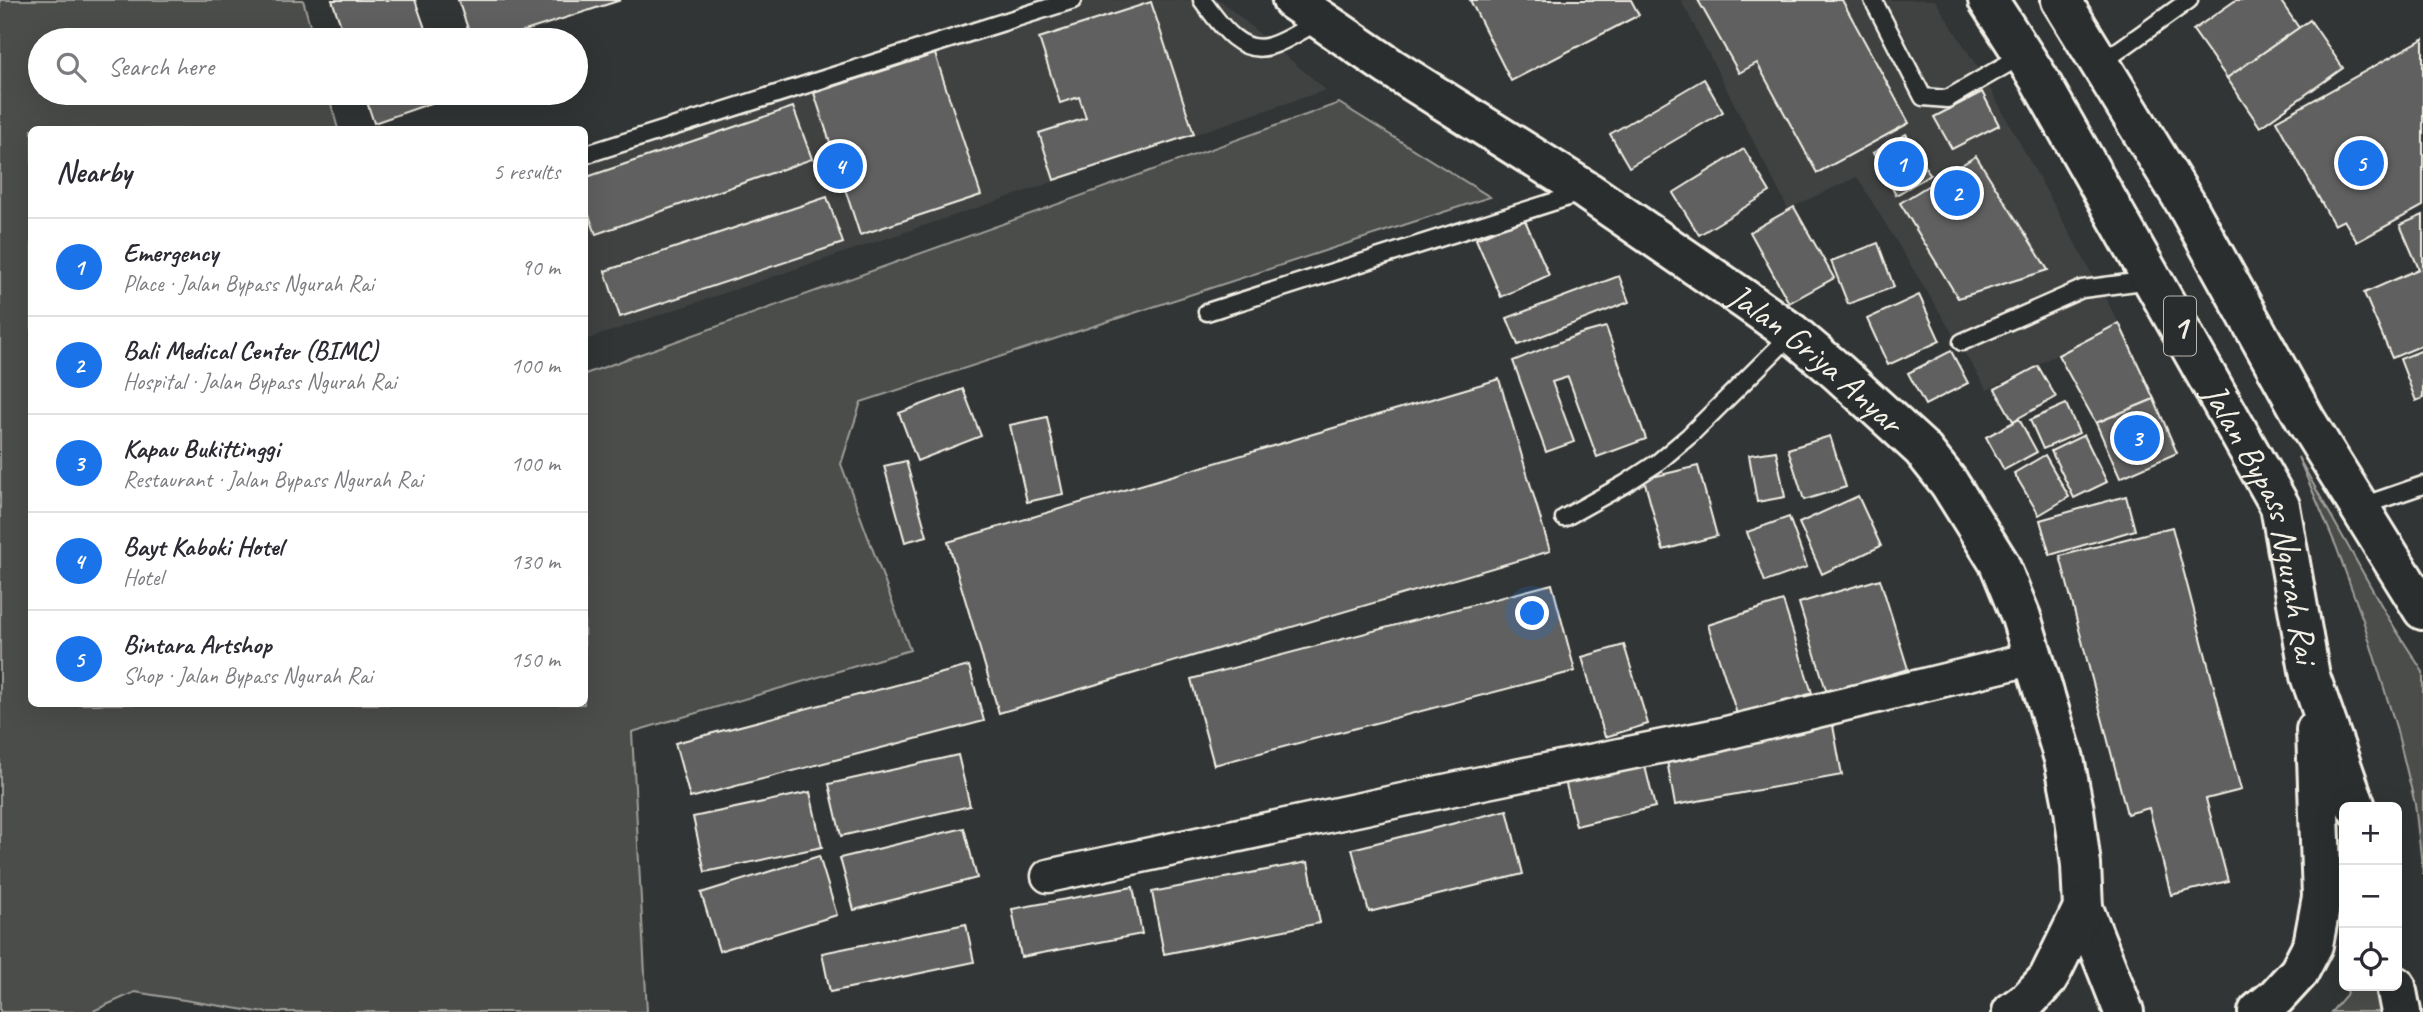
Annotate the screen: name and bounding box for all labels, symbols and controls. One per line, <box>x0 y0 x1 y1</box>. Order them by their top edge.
search box <box>28 28 588 105</box>
icon: search <box>52 48 90 86</box>
text: Search here <box>108 50 214 83</box>
pin: 5 <box>2338 137 2384 189</box>
pin: 1 <box>1878 138 1924 190</box>
pin: 4 <box>817 140 863 192</box>
text: Nearby <box>56 153 132 191</box>
text: 5 results <box>493 157 560 186</box>
pin: 2 <box>1934 167 1980 219</box>
text: Emergency <box>123 236 218 269</box>
text: 1 <box>74 253 84 282</box>
text: 90 m <box>521 253 560 282</box>
text: Place · Jalan Bypass Ngurah Rai <box>123 269 374 298</box>
street label: Jalan Griya Anyar <box>1718 272 1915 446</box>
road number: 1 <box>2164 296 2196 356</box>
text: Bali Medical Center (BIMC) <box>123 334 378 367</box>
text: 2 <box>74 351 84 380</box>
text: 100 m <box>511 351 560 380</box>
text: Hospital · Jalan Bypass Ngurah Rai <box>123 367 396 396</box>
street label: Jalan Bypass Ngurah Rai <box>2191 373 2330 671</box>
pin: 3 <box>2114 412 2160 464</box>
text: Kapau Bukittinggi <box>123 432 280 465</box>
text: 3 <box>74 449 84 478</box>
text: 100 m <box>511 449 560 478</box>
text: Restaurant · Jalan Bypass Ngurah Rai <box>123 465 422 494</box>
text: Bayt Kaboki Hotel <box>123 530 283 563</box>
text: 4 <box>74 547 84 576</box>
text: 130 m <box>511 547 560 576</box>
text: Hotel <box>123 563 163 592</box>
your location <box>1515 596 1549 630</box>
text: Bintara Artshop <box>123 628 271 661</box>
text: 5 <box>74 645 84 674</box>
text: 150 m <box>511 645 560 674</box>
text: Shop · Jalan Bypass Ngurah Rai <box>123 661 372 690</box>
map controls <box>2339 802 2402 991</box>
button: + <box>2339 802 2402 865</box>
button: − <box>2339 865 2402 928</box>
button: locate <box>2339 928 2402 991</box>

